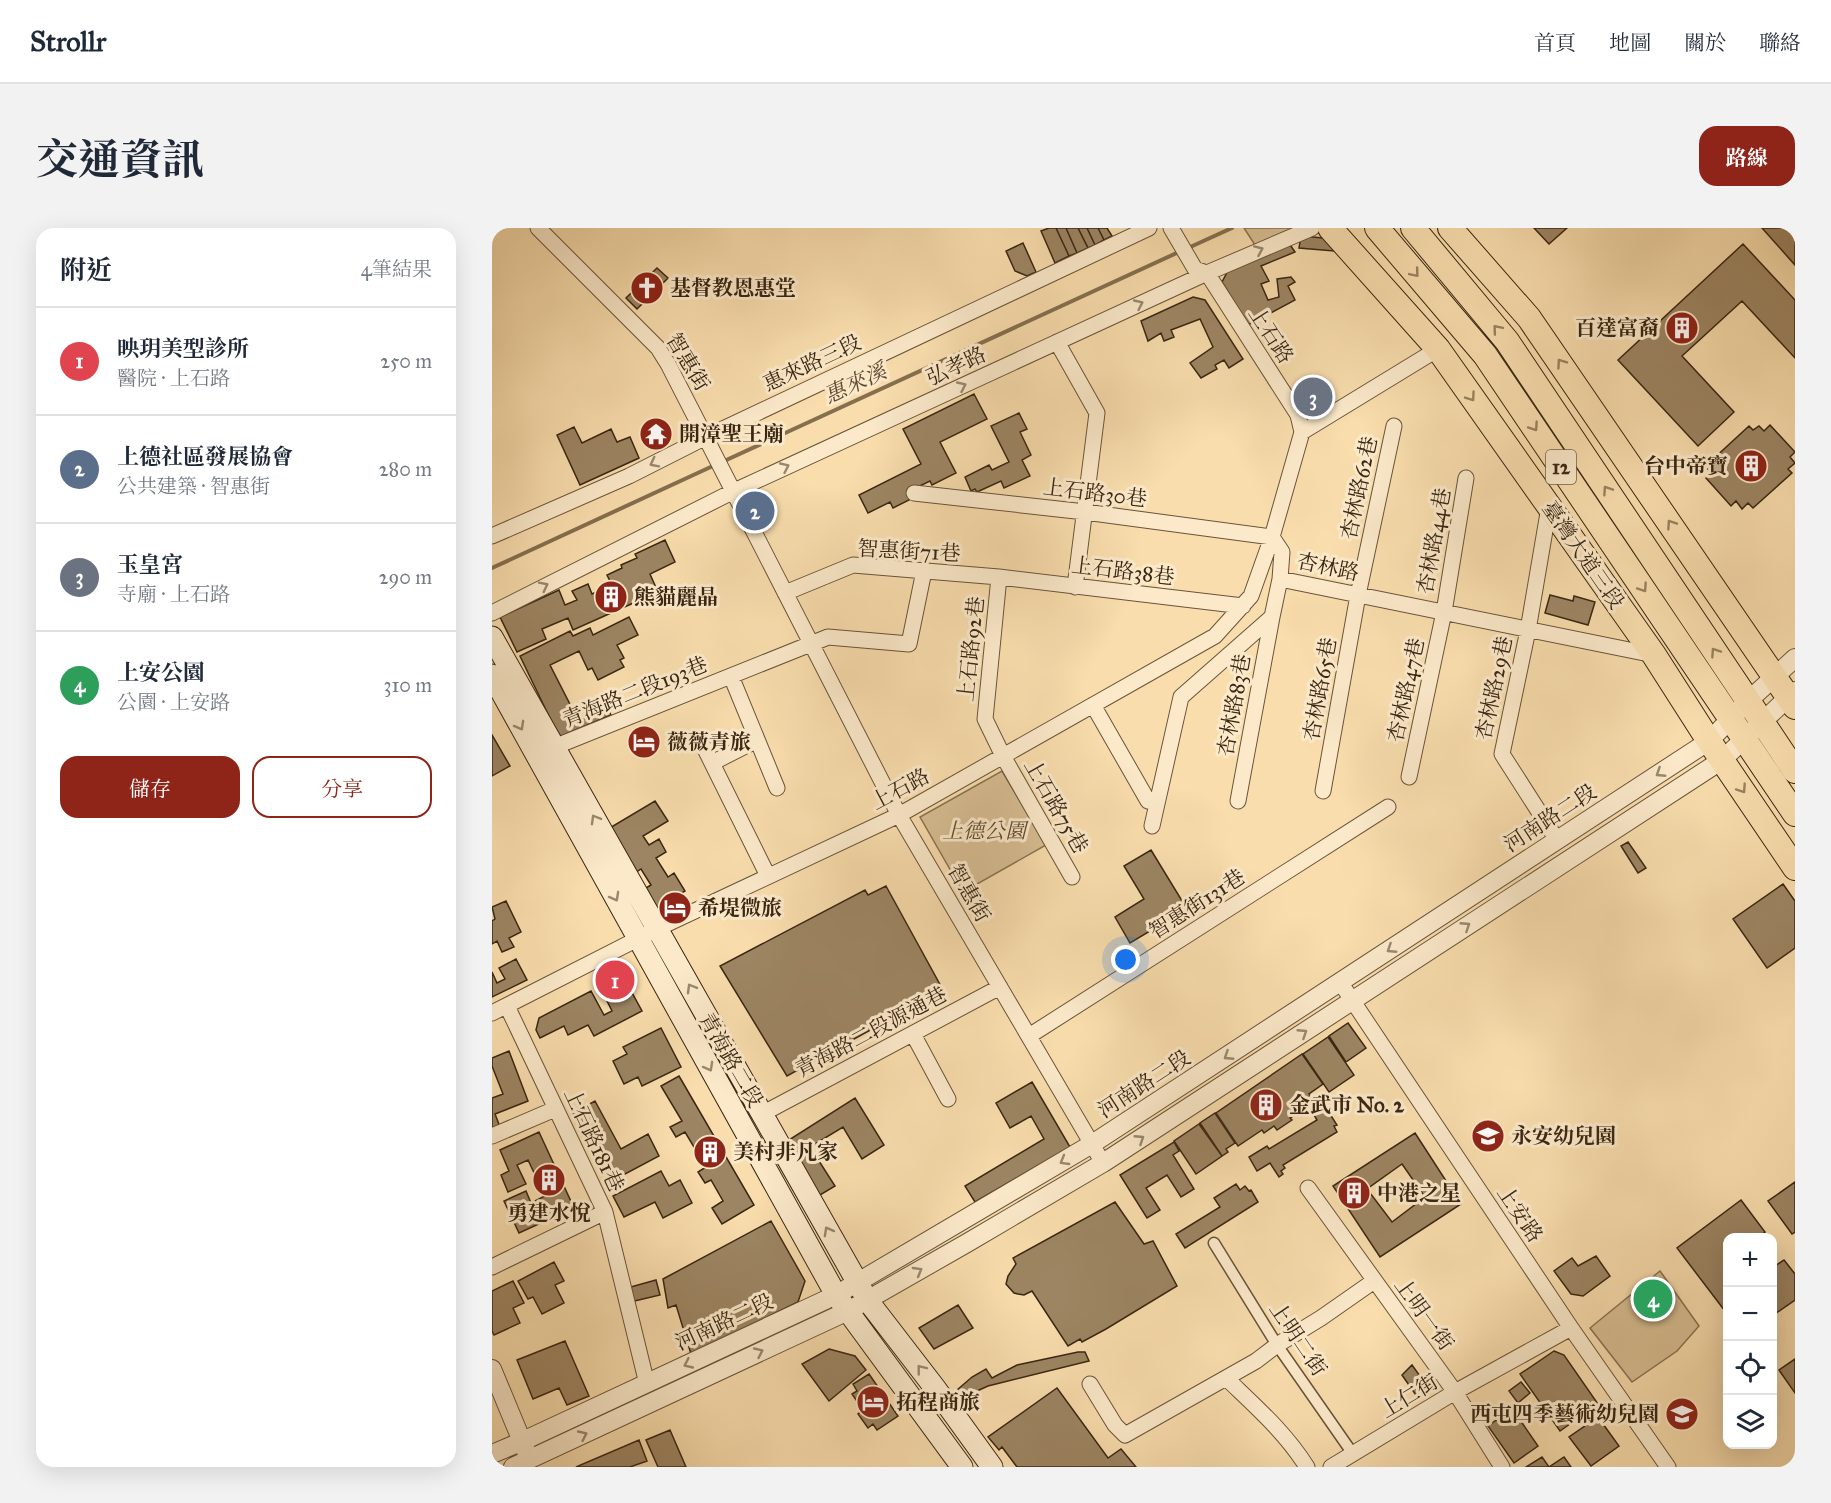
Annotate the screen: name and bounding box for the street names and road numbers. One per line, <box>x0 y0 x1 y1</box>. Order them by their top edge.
street label: 上石路 <box>1243 302 1299 368</box>
street label: 智惠街 <box>661 328 715 396</box>
street label: 惠來路三段 <box>759 329 865 397</box>
street label: 弘孝路 <box>922 341 990 391</box>
street label: 杏林路62巷 <box>1335 434 1383 542</box>
road number: 12 <box>1546 450 1576 484</box>
street label: 上石路30巷 <box>1041 474 1149 512</box>
street label: 杏林路44巷 <box>1412 486 1456 596</box>
street label: 臺灣大道三段 <box>1536 496 1630 614</box>
street label: 智惠街71巷 <box>857 535 961 567</box>
street label: 杏林路 <box>1294 548 1362 586</box>
street label: 上石路38巷 <box>1070 552 1176 590</box>
street label: 上石路92巷 <box>953 595 989 703</box>
street label: 杏林路29巷 <box>1470 634 1518 742</box>
street label: 杏林路65巷 <box>1298 635 1342 743</box>
street label: 杏林路47巷 <box>1382 635 1430 745</box>
street label: 青海路二段193巷 <box>559 651 711 733</box>
street label: 杏林路83巷 <box>1212 652 1256 758</box>
street label: 上石路75巷 <box>1018 754 1094 858</box>
street label: 上石路 <box>866 763 934 815</box>
street label: 河南路二段 <box>1499 779 1601 857</box>
street label: 智惠街 <box>942 859 996 927</box>
street label: 智惠街131巷 <box>1144 863 1250 945</box>
street label: 青海路二段源通巷 <box>791 981 951 1083</box>
street label: 青海路二段 <box>693 1008 769 1112</box>
street label: 河南路二段 <box>1093 1045 1195 1123</box>
street label: 上石路181巷 <box>559 1084 629 1196</box>
street label: 上安路 <box>1492 1181 1548 1247</box>
street label: 上明一街 <box>1389 1272 1459 1356</box>
street label: 河南路二段 <box>671 1288 777 1356</box>
street label: 上明二街 <box>1264 1297 1332 1381</box>
street label: 上仁街 <box>1375 1369 1443 1423</box>

